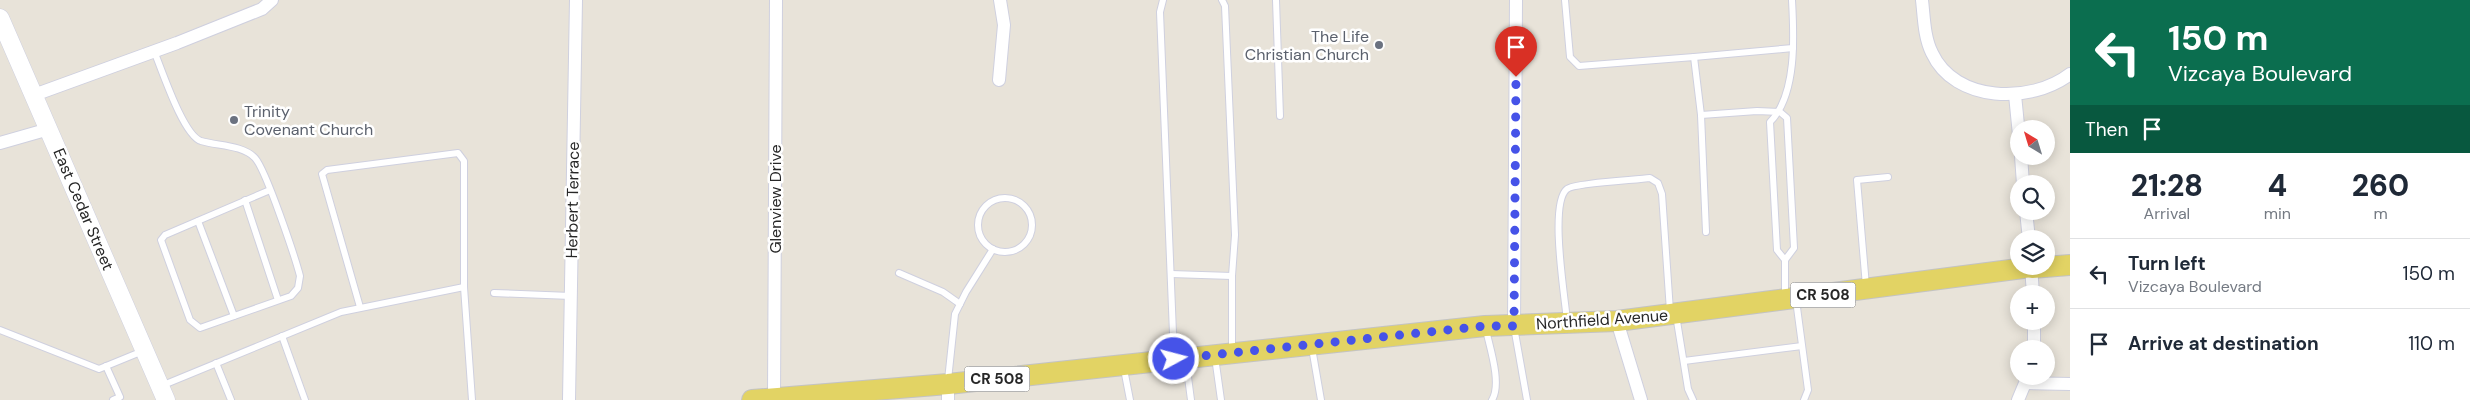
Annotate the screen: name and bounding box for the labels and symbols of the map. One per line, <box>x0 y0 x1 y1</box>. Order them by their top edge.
place label: The Life Christian Church <box>1245 26 1369 65</box>
pin <box>1495 26 1537 77</box>
marker: The Life Christian Church <box>1373 39 1385 51</box>
place label: Trinity Covenant Church <box>244 101 373 140</box>
marker: Trinity Covenant Church <box>228 114 240 126</box>
north arrow <box>2010 120 2055 165</box>
street label: Herbert Terrace <box>561 141 584 259</box>
street label: Glenview Drive <box>765 144 786 254</box>
street label: East Cedar Street <box>48 145 119 273</box>
road number: CR 508 <box>1790 282 1856 308</box>
street label: Northfield Avenue <box>1535 304 1669 335</box>
position arrow <box>1147 332 1199 384</box>
road number: CR 508 <box>964 366 1030 392</box>

